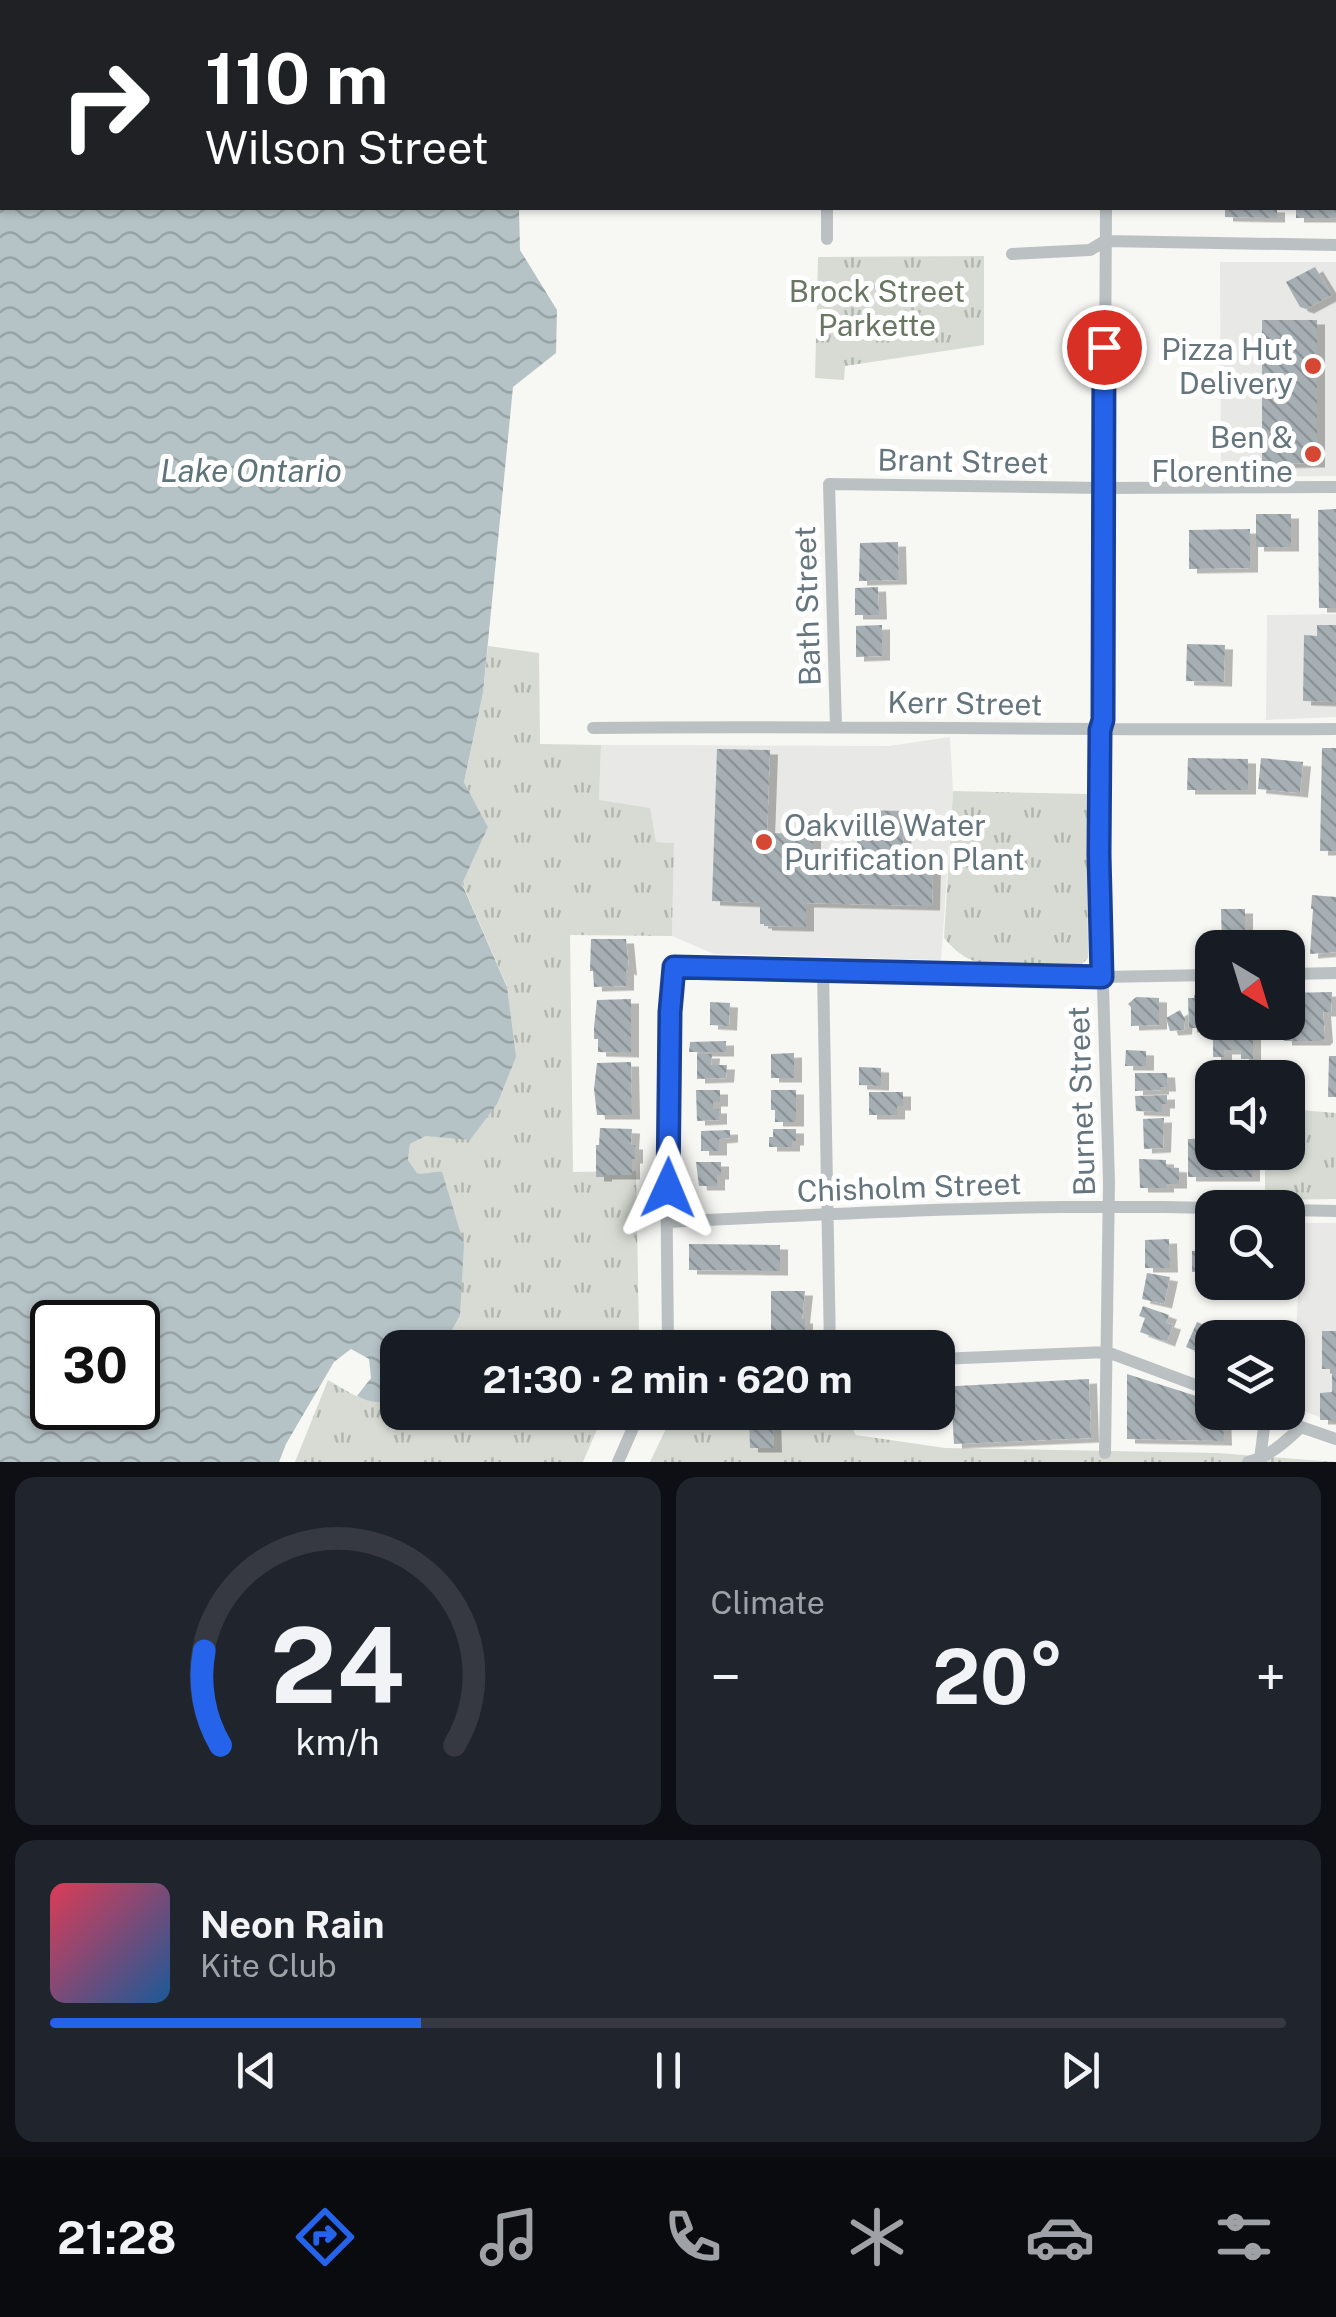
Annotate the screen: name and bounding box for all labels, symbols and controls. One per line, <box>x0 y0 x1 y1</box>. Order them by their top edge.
text: 110 m <box>205 37 389 120</box>
icon: right <box>40 40 170 170</box>
text: Wilson Street <box>205 121 489 174</box>
park label: Brock Street Parkette <box>789 273 965 343</box>
pin <box>1062 305 1147 390</box>
icon: arrive <box>1077 320 1132 375</box>
place label: Pizza Hut Delivery <box>1161 331 1293 401</box>
marker: Pizza Hut Delivery <box>1302 355 1324 377</box>
place label: Ben & Florentine <box>1151 419 1293 489</box>
street label: Brant Street <box>877 442 1049 480</box>
marker: Ben & Florentine <box>1302 443 1324 465</box>
water label: Lake Ontario <box>160 452 342 489</box>
street label: Bath Street <box>786 525 828 687</box>
street label: Kerr Street <box>887 684 1043 722</box>
place label: Oakville Water Purification Plant <box>784 807 1025 877</box>
marker: Oakville Water Purification Plant <box>753 831 775 853</box>
north arrow <box>1195 930 1305 1040</box>
map controls <box>1195 930 1305 1430</box>
street label: Burnet Street <box>1060 1006 1102 1196</box>
button: sound <box>1195 1060 1305 1170</box>
position arrow <box>616 1136 720 1240</box>
street label: Chisholm Street <box>796 1165 1022 1209</box>
button: search <box>1195 1190 1305 1300</box>
speed limit sign: 30 <box>30 1300 160 1430</box>
button: layers <box>1195 1320 1305 1430</box>
text: 21:30 · 2 min · 620 m <box>483 1357 852 1402</box>
text: Climate <box>711 1584 825 1621</box>
text: 24 <box>271 1604 405 1726</box>
text: 20° <box>932 1633 1064 1721</box>
text: − <box>711 1645 741 1709</box>
text: + <box>1255 1645 1286 1709</box>
text: km/h <box>296 1721 380 1763</box>
text: Neon Rain <box>200 1902 384 1947</box>
text: Kite Club <box>200 1947 337 1984</box>
icon: previous <box>229 2043 284 2098</box>
icon: pause <box>641 2043 696 2098</box>
icon: next <box>1053 2043 1108 2098</box>
icon: directions <box>290 2202 360 2272</box>
icon: music <box>474 2202 544 2272</box>
icon: phone <box>658 2202 728 2272</box>
icon: climate <box>842 2202 912 2272</box>
icon: car <box>1025 2202 1095 2272</box>
icon: filters <box>1209 2202 1279 2272</box>
text: 21:28 <box>57 2211 177 2264</box>

